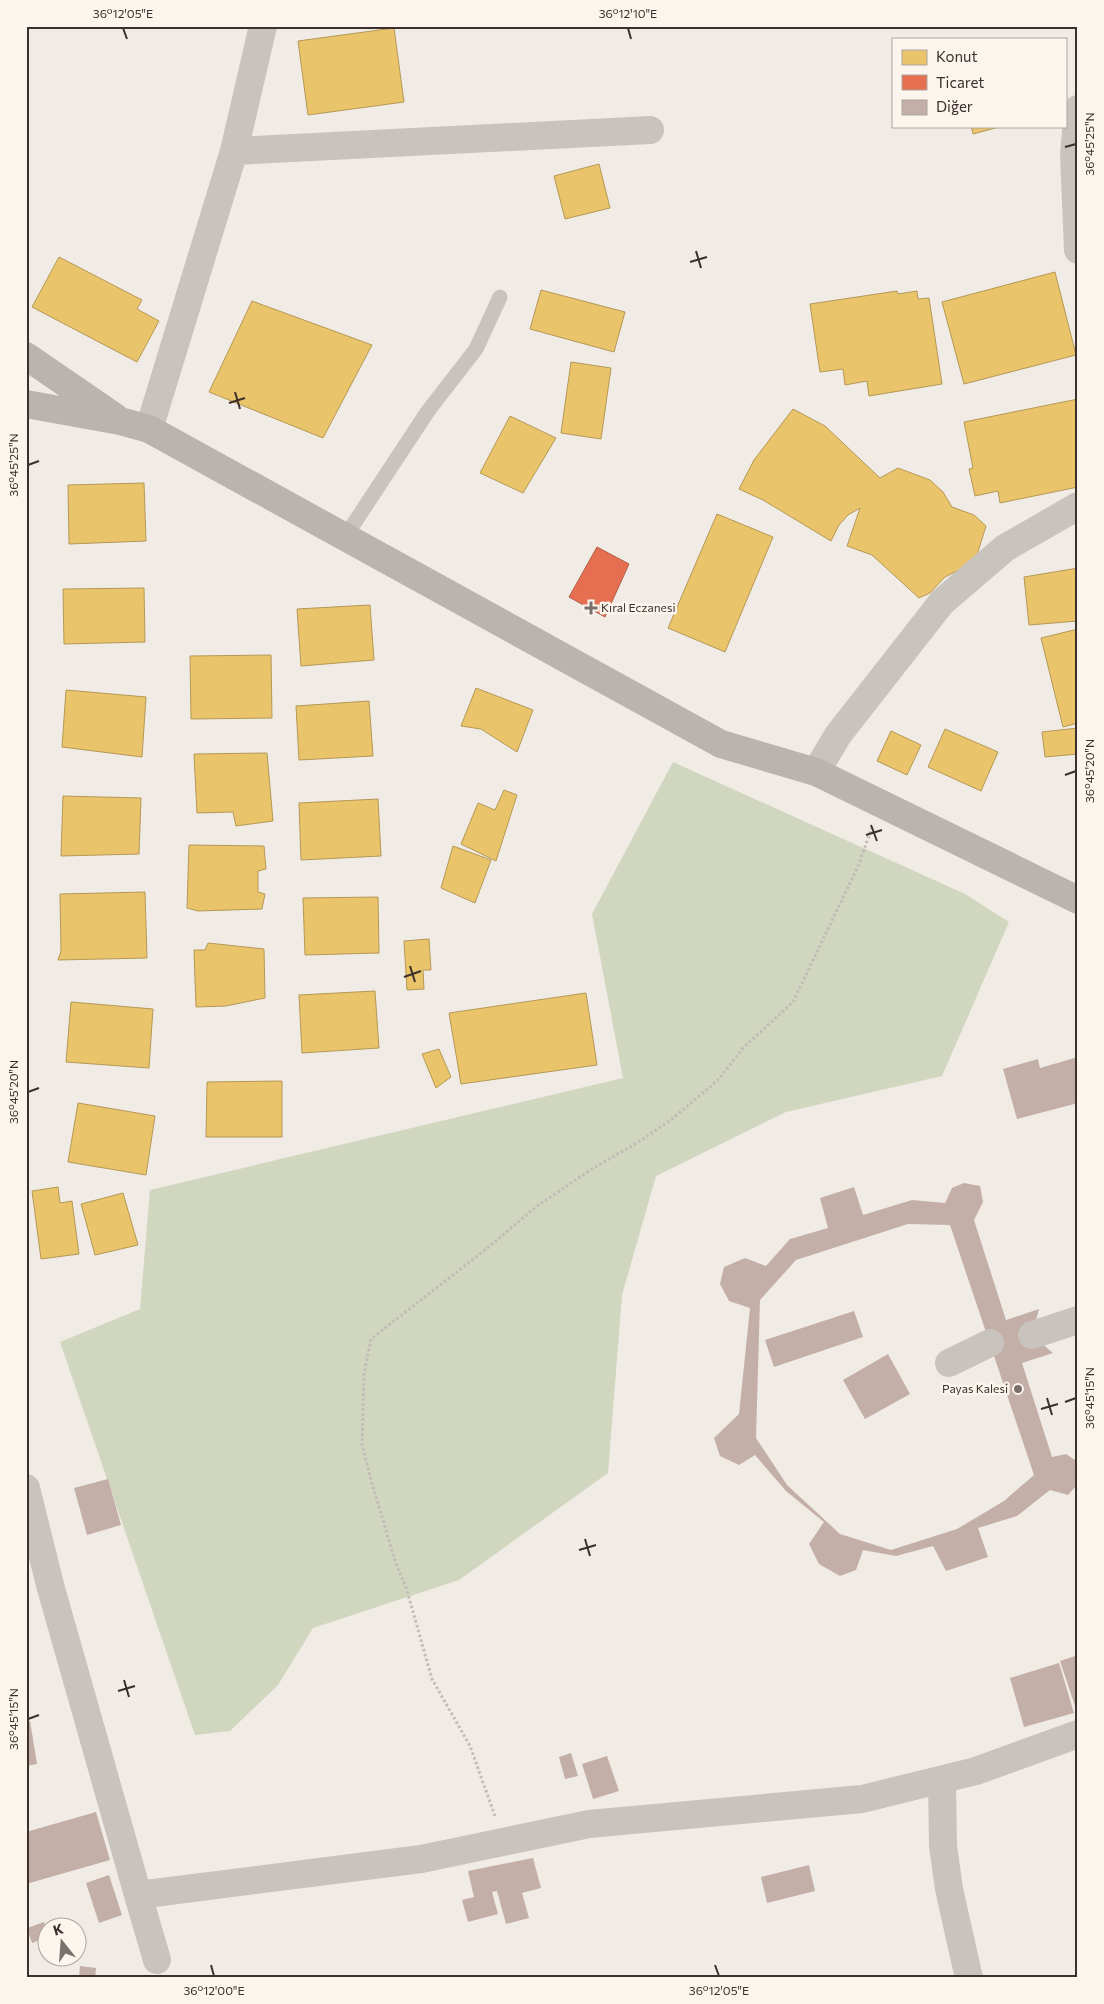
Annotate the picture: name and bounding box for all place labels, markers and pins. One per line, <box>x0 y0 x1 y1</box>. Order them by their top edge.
place label: Kıral Eczanesi <box>601 600 675 614</box>
marker: Kıral Eczanesi <box>585 602 597 614</box>
place label: Payas Kalesi <box>942 1381 1008 1395</box>
marker: Payas Kalesi <box>1012 1383 1024 1395</box>

